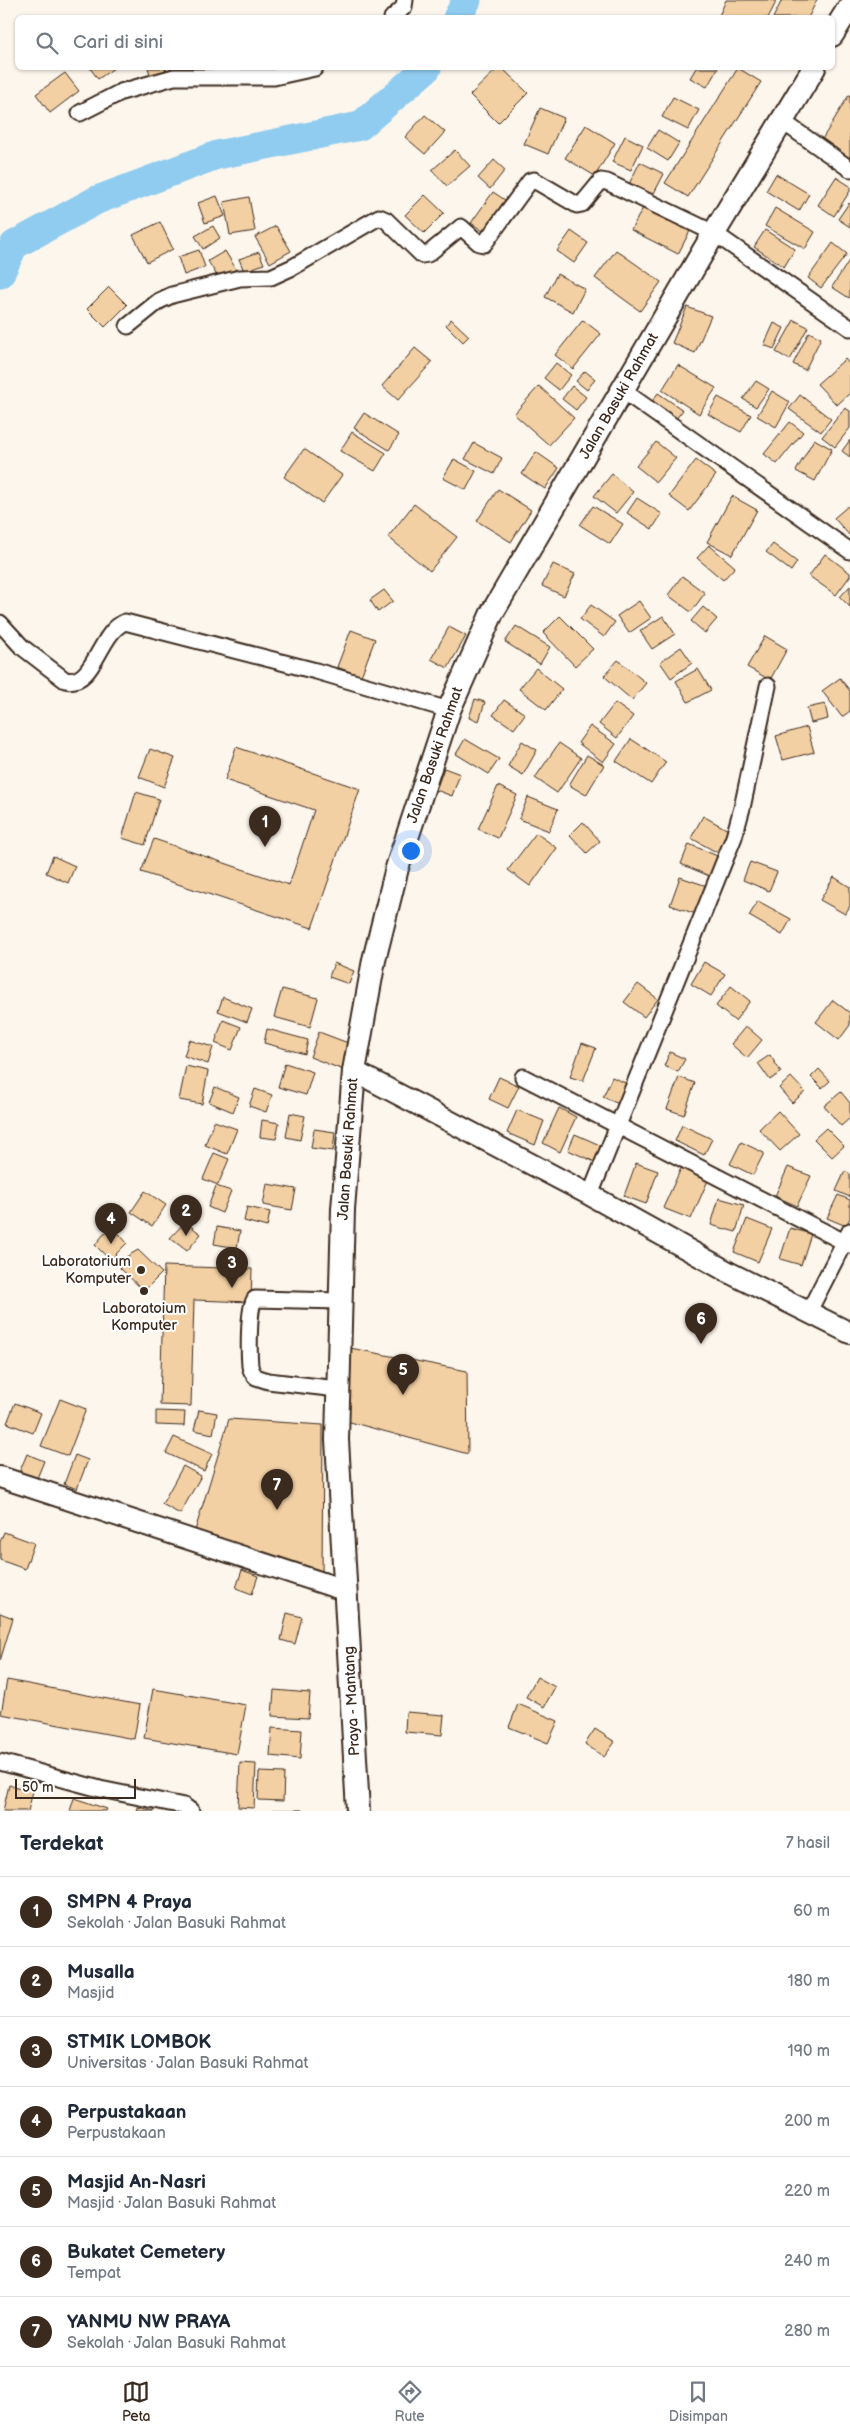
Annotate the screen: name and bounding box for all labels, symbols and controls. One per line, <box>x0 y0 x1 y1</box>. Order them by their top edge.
search box <box>15 15 835 70</box>
icon: search <box>33 29 61 57</box>
text: Cari di sini <box>73 31 163 54</box>
street label: Jalan Basuki Rahmat <box>575 329 663 463</box>
street label: Jalan Basuki Rahmat <box>403 684 467 826</box>
pin: 1 <box>249 806 281 847</box>
your location <box>398 838 424 864</box>
street label: Jalan Basuki Rahmat <box>334 1077 362 1221</box>
pin: 2 <box>170 1195 202 1236</box>
pin: 4 <box>95 1203 127 1244</box>
pin: 3 <box>216 1247 248 1288</box>
place label: Laboratorium Komputer <box>41 1252 132 1288</box>
marker: Laboratorium Komputer <box>135 1264 147 1276</box>
marker: Laboratoium Komputer <box>138 1285 150 1297</box>
place label: Laboratoium Komputer <box>102 1299 186 1335</box>
pin: 6 <box>685 1303 717 1344</box>
pin: 5 <box>387 1354 419 1395</box>
pin: 7 <box>261 1469 293 1510</box>
street label: Praya - Mantang <box>340 1646 364 1756</box>
scale bar <box>15 1776 136 1799</box>
text: 50 m <box>22 1779 54 1796</box>
text: Terdekat <box>20 1831 104 1856</box>
text: 7 hasil <box>786 1834 830 1853</box>
text: SMPN 4 Praya <box>67 1891 192 1914</box>
text: 1 <box>33 1902 39 1921</box>
text: 60 m <box>793 1902 830 1921</box>
text: Sekolah · Jalan Basuki Rahmat <box>67 1914 286 1933</box>
text: Musalla <box>67 1961 135 1984</box>
text: 2 <box>31 1972 41 1991</box>
text: 180 m <box>788 1972 830 1991</box>
text: Masjid <box>67 1984 115 2003</box>
text: STMIK LOMBOK <box>67 2031 211 2054</box>
text: 3 <box>31 2042 41 2061</box>
text: 190 m <box>788 2042 830 2061</box>
text: Universitas · Jalan Basuki Rahmat <box>67 2054 309 2073</box>
text: Perpustakaan <box>67 2101 186 2124</box>
text: 4 <box>31 2112 41 2131</box>
text: 200 m <box>784 2112 830 2131</box>
text: Perpustakaan <box>67 2124 166 2143</box>
text: Masjid An-Nasri <box>67 2171 206 2194</box>
text: 5 <box>31 2182 41 2201</box>
text: 220 m <box>784 2182 830 2201</box>
text: Masjid · Jalan Basuki Rahmat <box>67 2194 276 2213</box>
text: Bukatet Cemetery <box>67 2241 225 2264</box>
text: 6 <box>31 2252 41 2271</box>
text: 240 m <box>784 2252 830 2271</box>
text: Tempat <box>67 2264 121 2283</box>
text: YANMU NW PRAYA <box>67 2311 230 2334</box>
text: 7 <box>32 2322 40 2341</box>
text: 280 m <box>784 2322 830 2341</box>
text: Sekolah · Jalan Basuki Rahmat <box>67 2334 286 2353</box>
tab: Peta <box>122 2378 150 2425</box>
tab: Rute <box>395 2378 425 2425</box>
tab: Disimpan <box>669 2378 728 2425</box>

